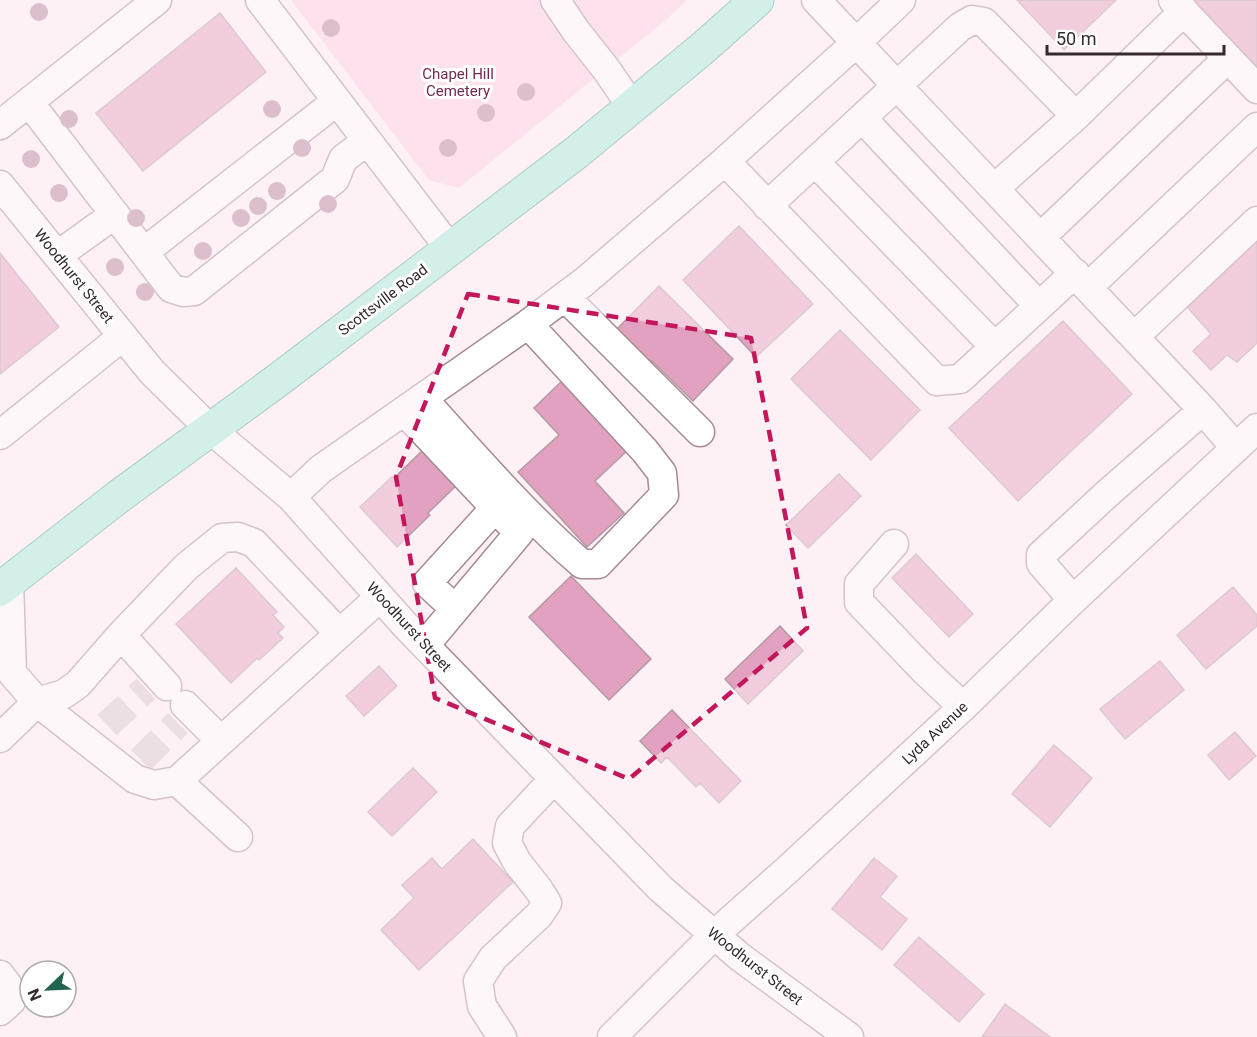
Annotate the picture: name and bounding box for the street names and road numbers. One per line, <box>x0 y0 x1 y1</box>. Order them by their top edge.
street label: Woodhurst Street <box>30 225 118 327</box>
street label: Scottsville Road <box>335 261 431 339</box>
street label: Woodhurst Street <box>363 578 455 676</box>
street label: Lyda Avenue <box>898 698 972 768</box>
street label: Woodhurst Street <box>704 923 806 1009</box>

